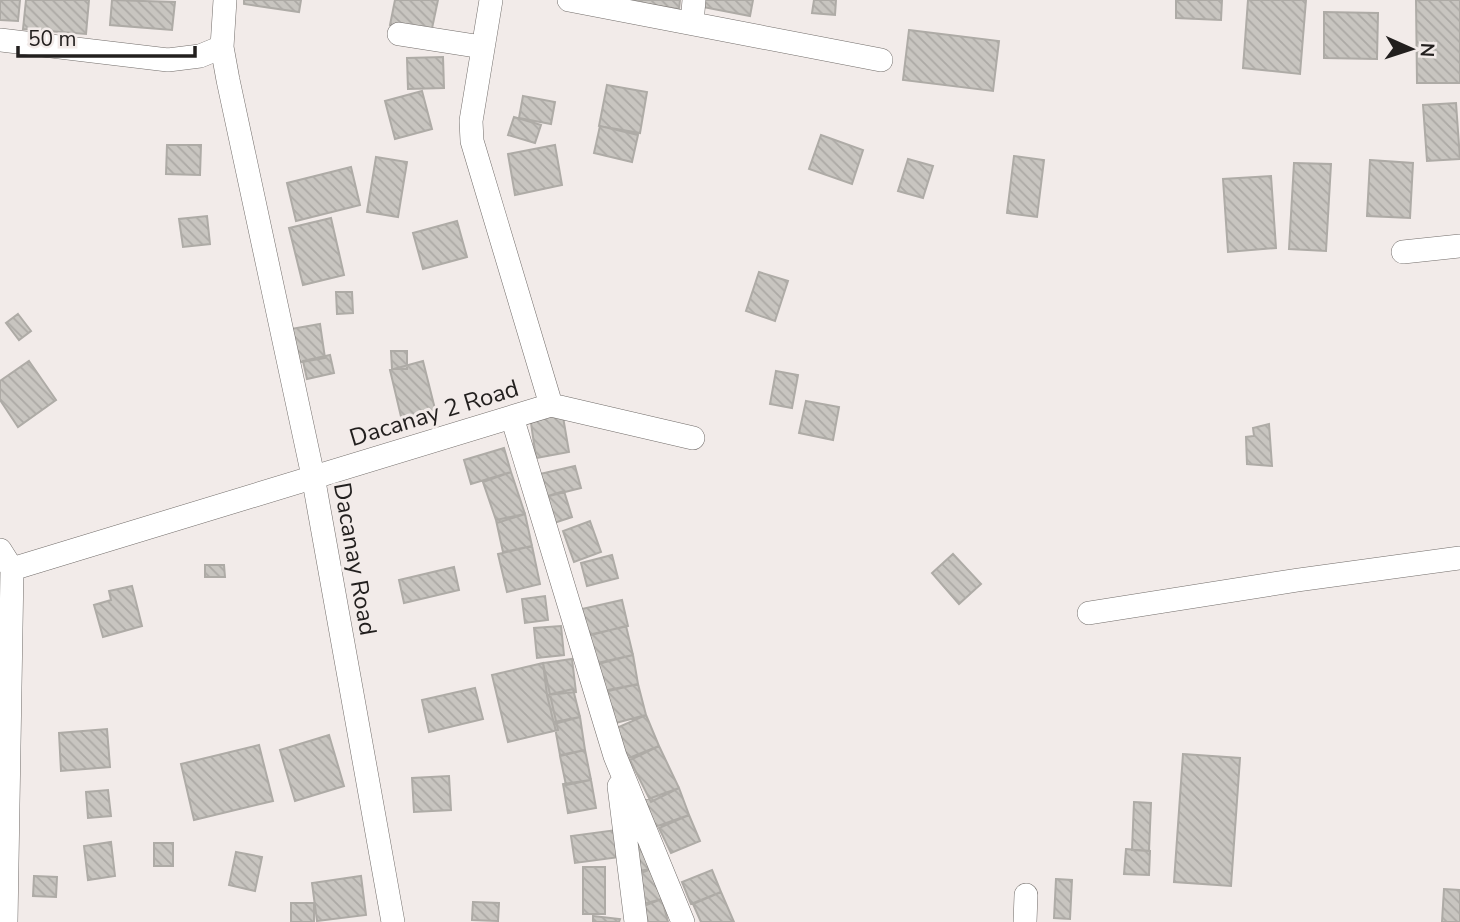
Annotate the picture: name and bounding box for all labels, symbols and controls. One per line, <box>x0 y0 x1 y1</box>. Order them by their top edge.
scale bar <box>18 14 194 58</box>
north arrow <box>1376 14 1446 84</box>
text: 50 m <box>28 25 77 53</box>
text: N <box>1414 42 1440 58</box>
street label: Dacanay 2 Road <box>345 372 523 454</box>
street label: Dacanay Road <box>326 480 384 638</box>

